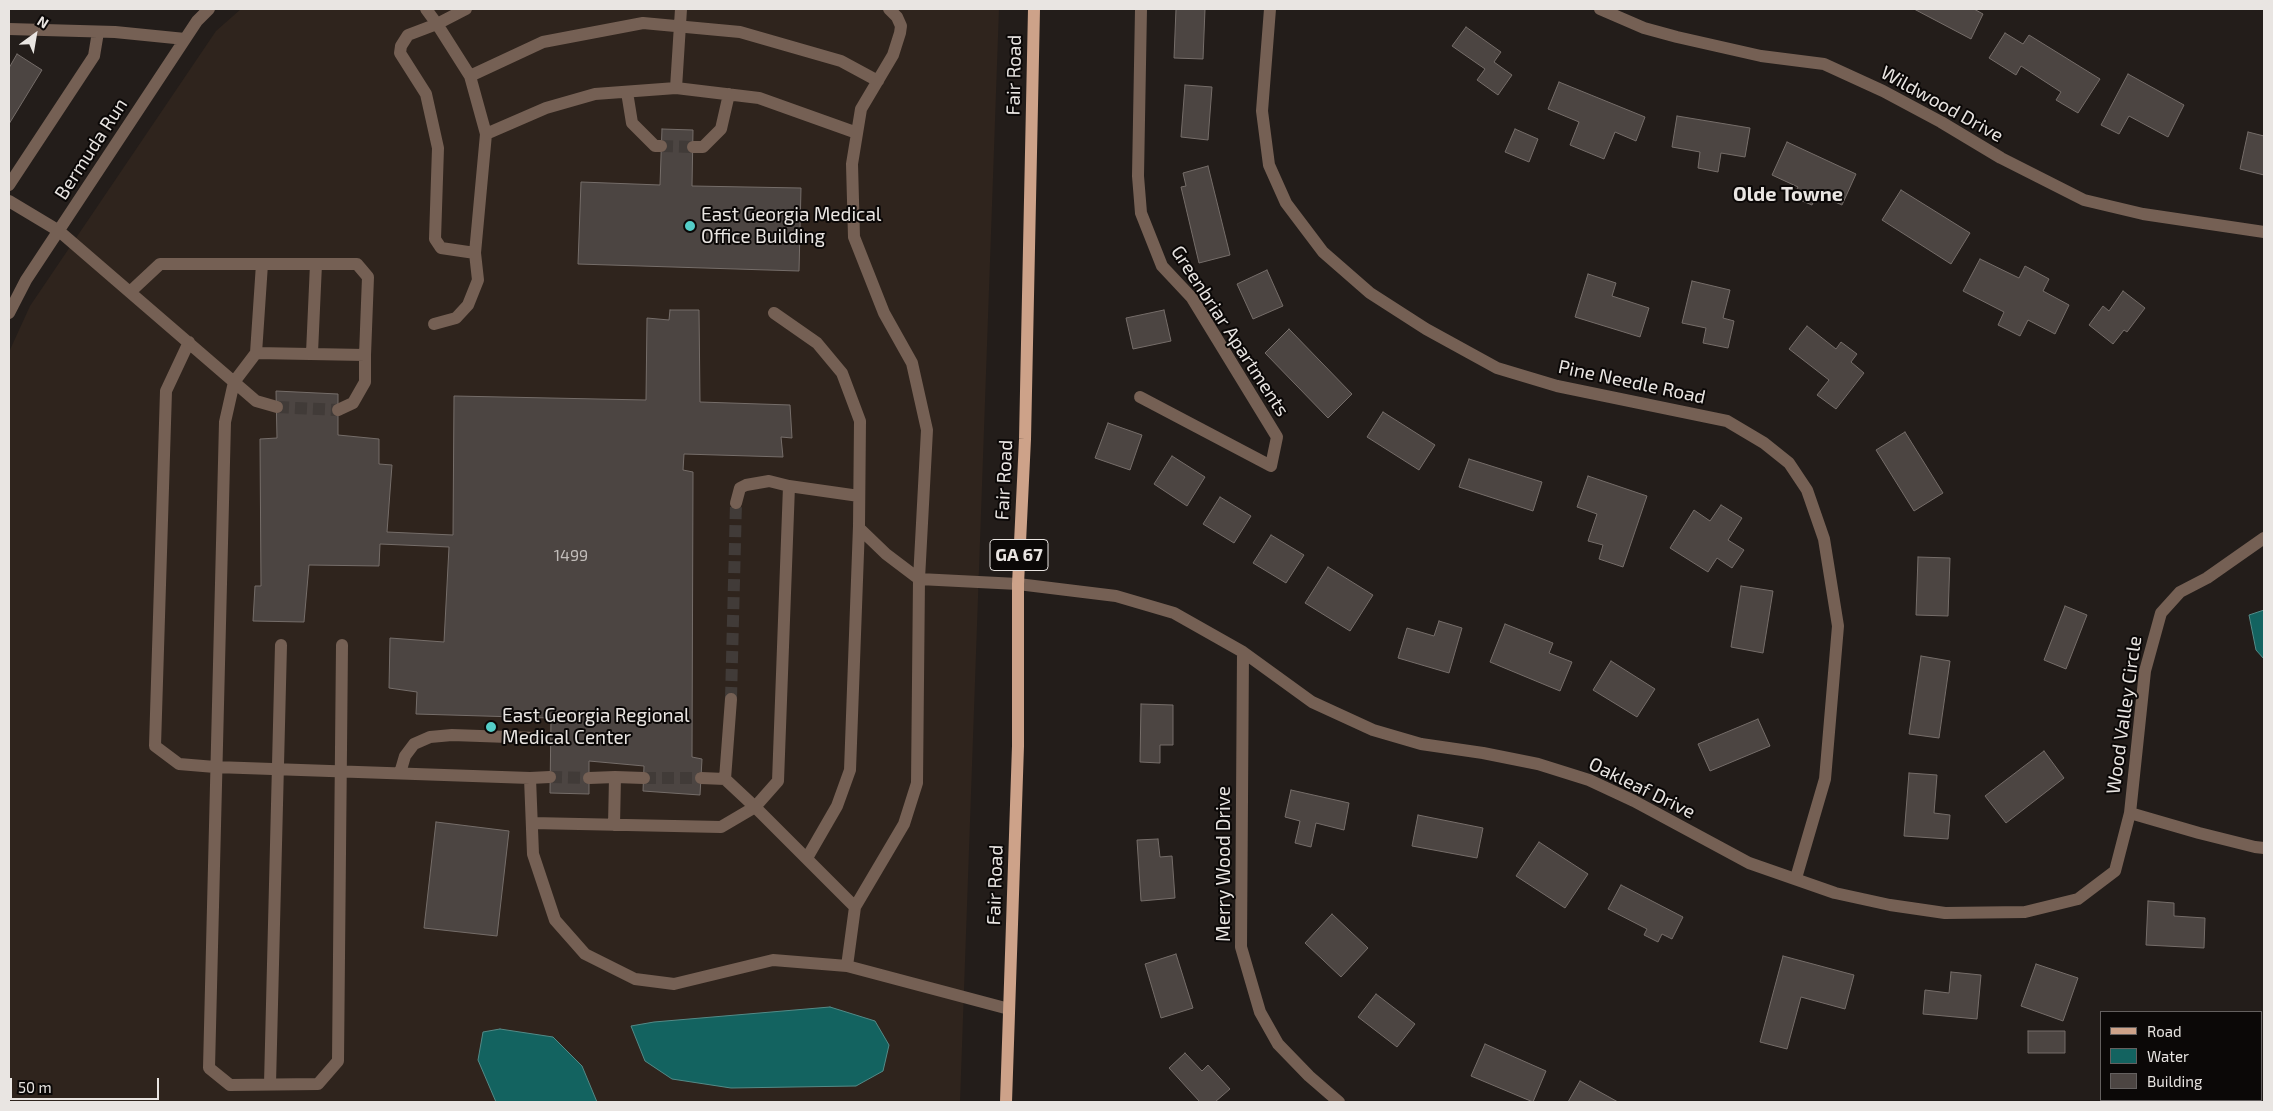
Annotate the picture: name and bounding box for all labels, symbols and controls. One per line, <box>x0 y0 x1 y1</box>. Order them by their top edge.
north arrow <box>10 10 60 60</box>
text: N <box>34 12 52 32</box>
street label: Fair Road <box>1002 35 1026 115</box>
street label: Wildwood Drive <box>1877 61 2007 147</box>
street label: Bermuda Run <box>50 94 132 204</box>
district label: Olde Towne <box>1733 182 1843 206</box>
place label: East Georgia Medical Office Building <box>701 204 881 248</box>
marker: East Georgia Medical Office Building <box>683 219 697 233</box>
street label: Greenbriar Apartments <box>1166 241 1294 421</box>
street label: Pine Needle Road <box>1556 355 1708 409</box>
street label: Fair Road <box>991 439 1017 521</box>
road number: GA 67 <box>990 540 1048 570</box>
house number: 1499 <box>554 546 588 566</box>
street label: Wood Valley Circle <box>2102 634 2146 796</box>
place label: East Georgia Regional Medical Center <box>502 705 690 749</box>
marker: East Georgia Regional Medical Center <box>484 720 498 734</box>
street label: Oakleaf Drive <box>1585 752 1699 824</box>
street label: Merry Wood Drive <box>1213 786 1235 942</box>
street label: Fair Road <box>982 844 1008 926</box>
legend <box>2100 1011 2263 1101</box>
text: Road <box>2147 1022 2182 1040</box>
text: Water <box>2147 1047 2189 1065</box>
scale bar <box>12 1068 161 1100</box>
text: Building <box>2147 1072 2202 1090</box>
text: 50 m <box>18 1078 52 1096</box>

